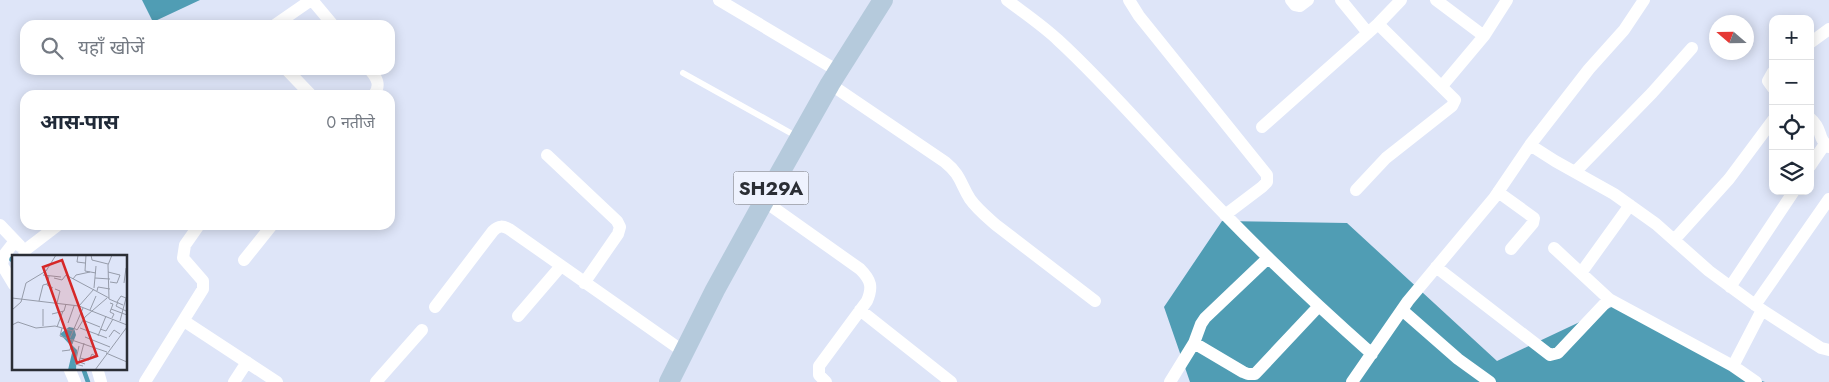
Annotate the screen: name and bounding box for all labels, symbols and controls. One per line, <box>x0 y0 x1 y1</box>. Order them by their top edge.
north arrow <box>1709 15 1754 60</box>
map controls <box>1769 15 1814 195</box>
button: + <box>1769 15 1814 60</box>
search box <box>20 20 395 75</box>
icon: search <box>38 34 66 62</box>
text: यहाँ खोजें <box>78 34 144 61</box>
button: − <box>1769 60 1814 105</box>
button: locate <box>1769 105 1814 150</box>
text: आस-पास <box>40 107 119 137</box>
text: 0 नतीजे <box>327 111 375 134</box>
button: layers <box>1769 150 1814 195</box>
road number: SH29A <box>734 172 808 204</box>
inset map <box>12 255 128 370</box>

